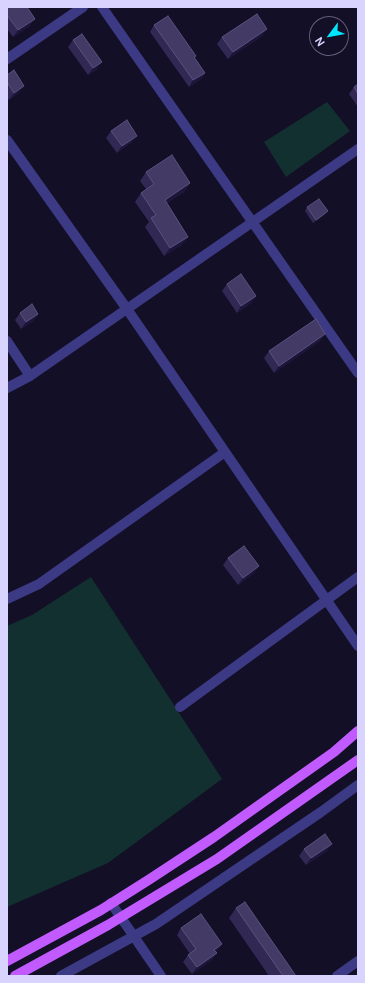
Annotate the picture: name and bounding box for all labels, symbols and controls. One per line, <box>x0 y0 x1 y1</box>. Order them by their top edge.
north arrow <box>309 16 349 56</box>
text: N <box>312 35 328 49</box>

